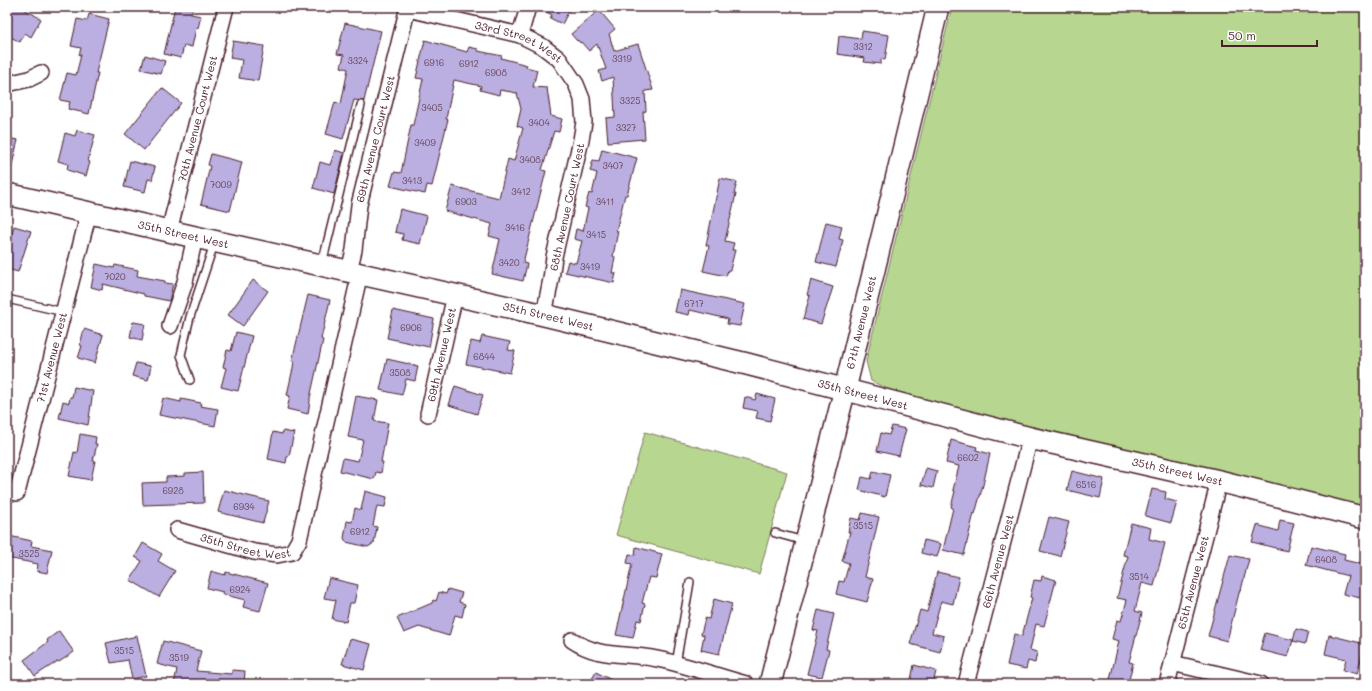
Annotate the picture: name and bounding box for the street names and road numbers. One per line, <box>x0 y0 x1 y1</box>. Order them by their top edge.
street label: 33rd Street West <box>474 17 566 66</box>
street label: 70th Avenue Court West <box>174 53 220 183</box>
street label: 69th Avenue Court West <box>352 73 398 204</box>
street label: 68th Avenue Court West <box>546 141 587 272</box>
street label: 35th Street West <box>137 216 231 251</box>
street label: 67th Avenue West <box>842 274 879 370</box>
street label: 35th Street West <box>502 298 596 334</box>
street label: 69th Avenue West <box>423 306 459 403</box>
street label: 71st Avenue West <box>32 310 70 404</box>
street label: 35th Street West <box>816 375 910 413</box>
street label: 35th Street West <box>1131 453 1225 489</box>
street label: 66th Avenue West <box>978 512 1017 609</box>
street label: 35th Street West <box>199 529 292 562</box>
street label: 65th Avenue West <box>1173 534 1212 631</box>

